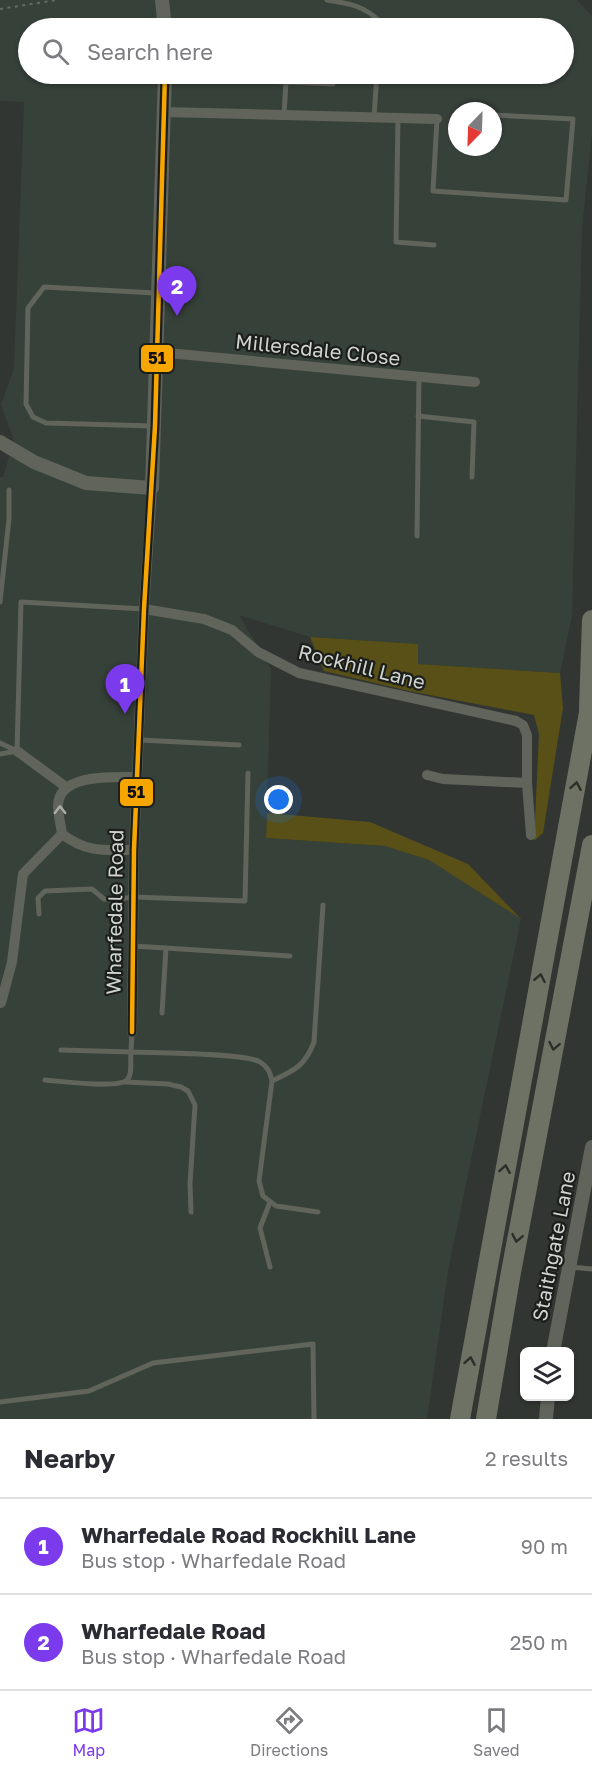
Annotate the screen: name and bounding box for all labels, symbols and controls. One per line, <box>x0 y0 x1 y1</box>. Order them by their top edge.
search box <box>18 18 574 84</box>
icon: search <box>39 35 72 68</box>
text: Search here <box>87 38 213 65</box>
north arrow <box>448 102 502 156</box>
pin: 2 <box>158 266 196 316</box>
street label: Millersdale Close <box>234 328 402 370</box>
line badge: 51 <box>140 344 174 373</box>
text: 51 <box>148 348 166 368</box>
street label: Rockhill Lane <box>296 639 428 693</box>
pin: 1 <box>106 664 144 714</box>
line badge: 51 <box>119 778 154 807</box>
one-way arrow <box>569 781 581 791</box>
text: 51 <box>127 782 145 802</box>
your location <box>264 785 293 814</box>
one-way arrow <box>54 805 66 814</box>
street label: Wharfedale Road <box>101 829 127 995</box>
one-way arrow <box>533 973 546 983</box>
one-way arrow <box>548 1041 561 1051</box>
one-way arrow <box>498 1165 510 1174</box>
street label: Staithgate Lane <box>527 1169 579 1323</box>
one-way arrow <box>511 1233 524 1243</box>
map controls <box>520 1347 574 1401</box>
button: layers <box>520 1347 574 1401</box>
one-way arrow <box>463 1357 476 1367</box>
text: Nearby <box>24 1443 115 1474</box>
text: 2 results <box>485 1446 568 1470</box>
text: Wharfedale Road Rockhill Lane <box>81 1521 416 1548</box>
text: 1 <box>38 1534 49 1558</box>
text: 90 m <box>521 1534 568 1558</box>
text: Bus stop · Wharfedale Road <box>81 1548 346 1572</box>
text: Wharfedale Road <box>81 1617 265 1644</box>
text: 2 <box>37 1630 50 1654</box>
text: 250 m <box>510 1630 568 1654</box>
text: Bus stop · Wharfedale Road <box>81 1644 346 1668</box>
tab: Map <box>72 1704 105 1760</box>
tab: Directions <box>250 1704 328 1760</box>
tab: Saved <box>473 1704 520 1760</box>

